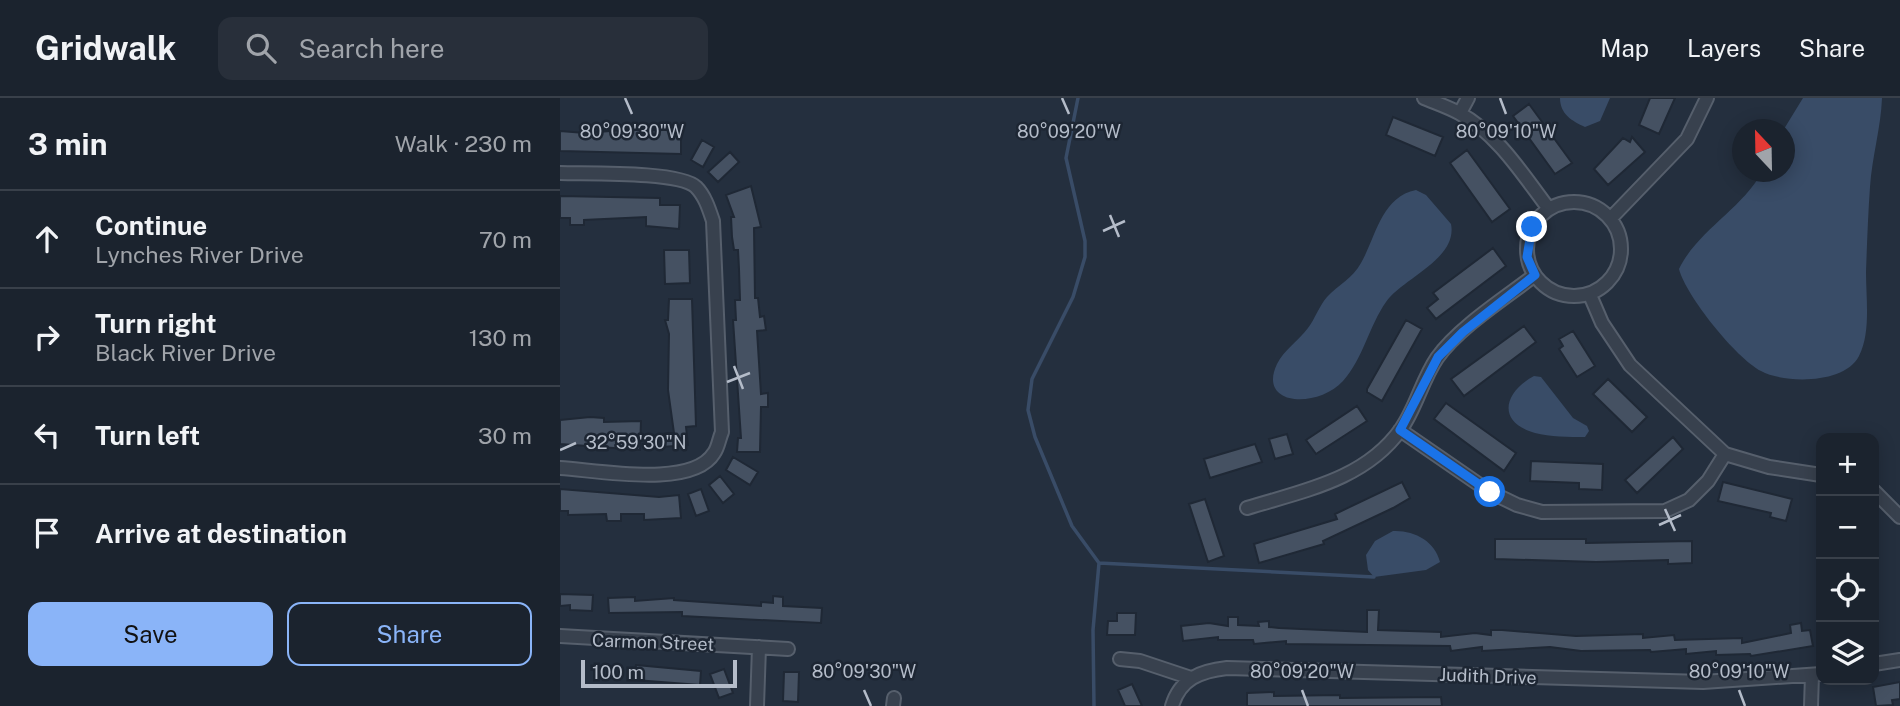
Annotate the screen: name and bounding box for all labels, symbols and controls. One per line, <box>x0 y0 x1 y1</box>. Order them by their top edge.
search box <box>218 17 708 80</box>
text: Gridwalk <box>35 29 176 67</box>
icon: search <box>242 29 280 67</box>
text: Search here <box>298 33 444 64</box>
text: Map <box>1600 34 1649 62</box>
text: Layers <box>1687 34 1761 62</box>
text: Share <box>1799 34 1865 62</box>
north arrow <box>1732 119 1795 182</box>
text: 80°09'30"W <box>580 121 684 142</box>
text: 80°09'20"W <box>1017 121 1121 142</box>
text: 80°09'10"W <box>1456 121 1556 142</box>
text: 3 min <box>28 126 107 162</box>
text: Walk · 230 m <box>395 130 532 157</box>
text: Continue <box>95 210 207 241</box>
route end <box>1516 211 1547 242</box>
icon: ahead <box>28 220 66 258</box>
text: 70 m <box>479 226 532 253</box>
text: Lynches River Drive <box>95 241 304 268</box>
text: Turn right <box>95 308 217 339</box>
icon: right <box>28 318 66 356</box>
text: 130 m <box>469 324 532 351</box>
text: Black River Drive <box>95 339 276 366</box>
icon: left <box>28 416 66 454</box>
text: Turn left <box>95 420 200 451</box>
text: 30 m <box>478 422 532 449</box>
text: 32°59'30"N <box>585 432 687 453</box>
map controls <box>1816 433 1879 685</box>
button: + <box>1816 433 1879 496</box>
route start <box>1474 476 1505 507</box>
button: − <box>1816 496 1879 559</box>
icon: arrive <box>28 514 66 552</box>
text: Arrive at destination <box>95 518 347 549</box>
button: locate <box>1816 559 1879 622</box>
button: Save <box>28 602 273 666</box>
button: Share <box>287 602 532 666</box>
button: layers <box>1816 622 1879 685</box>
street label: Carmon Street <box>591 629 715 655</box>
scale bar <box>581 657 737 689</box>
text: 100 m <box>592 661 644 683</box>
text: 80°09'30"W <box>812 661 916 682</box>
text: 80°09'20"W <box>1250 661 1354 682</box>
text: 80°09'10"W <box>1689 661 1789 682</box>
street label: Judith Drive <box>1439 664 1537 688</box>

